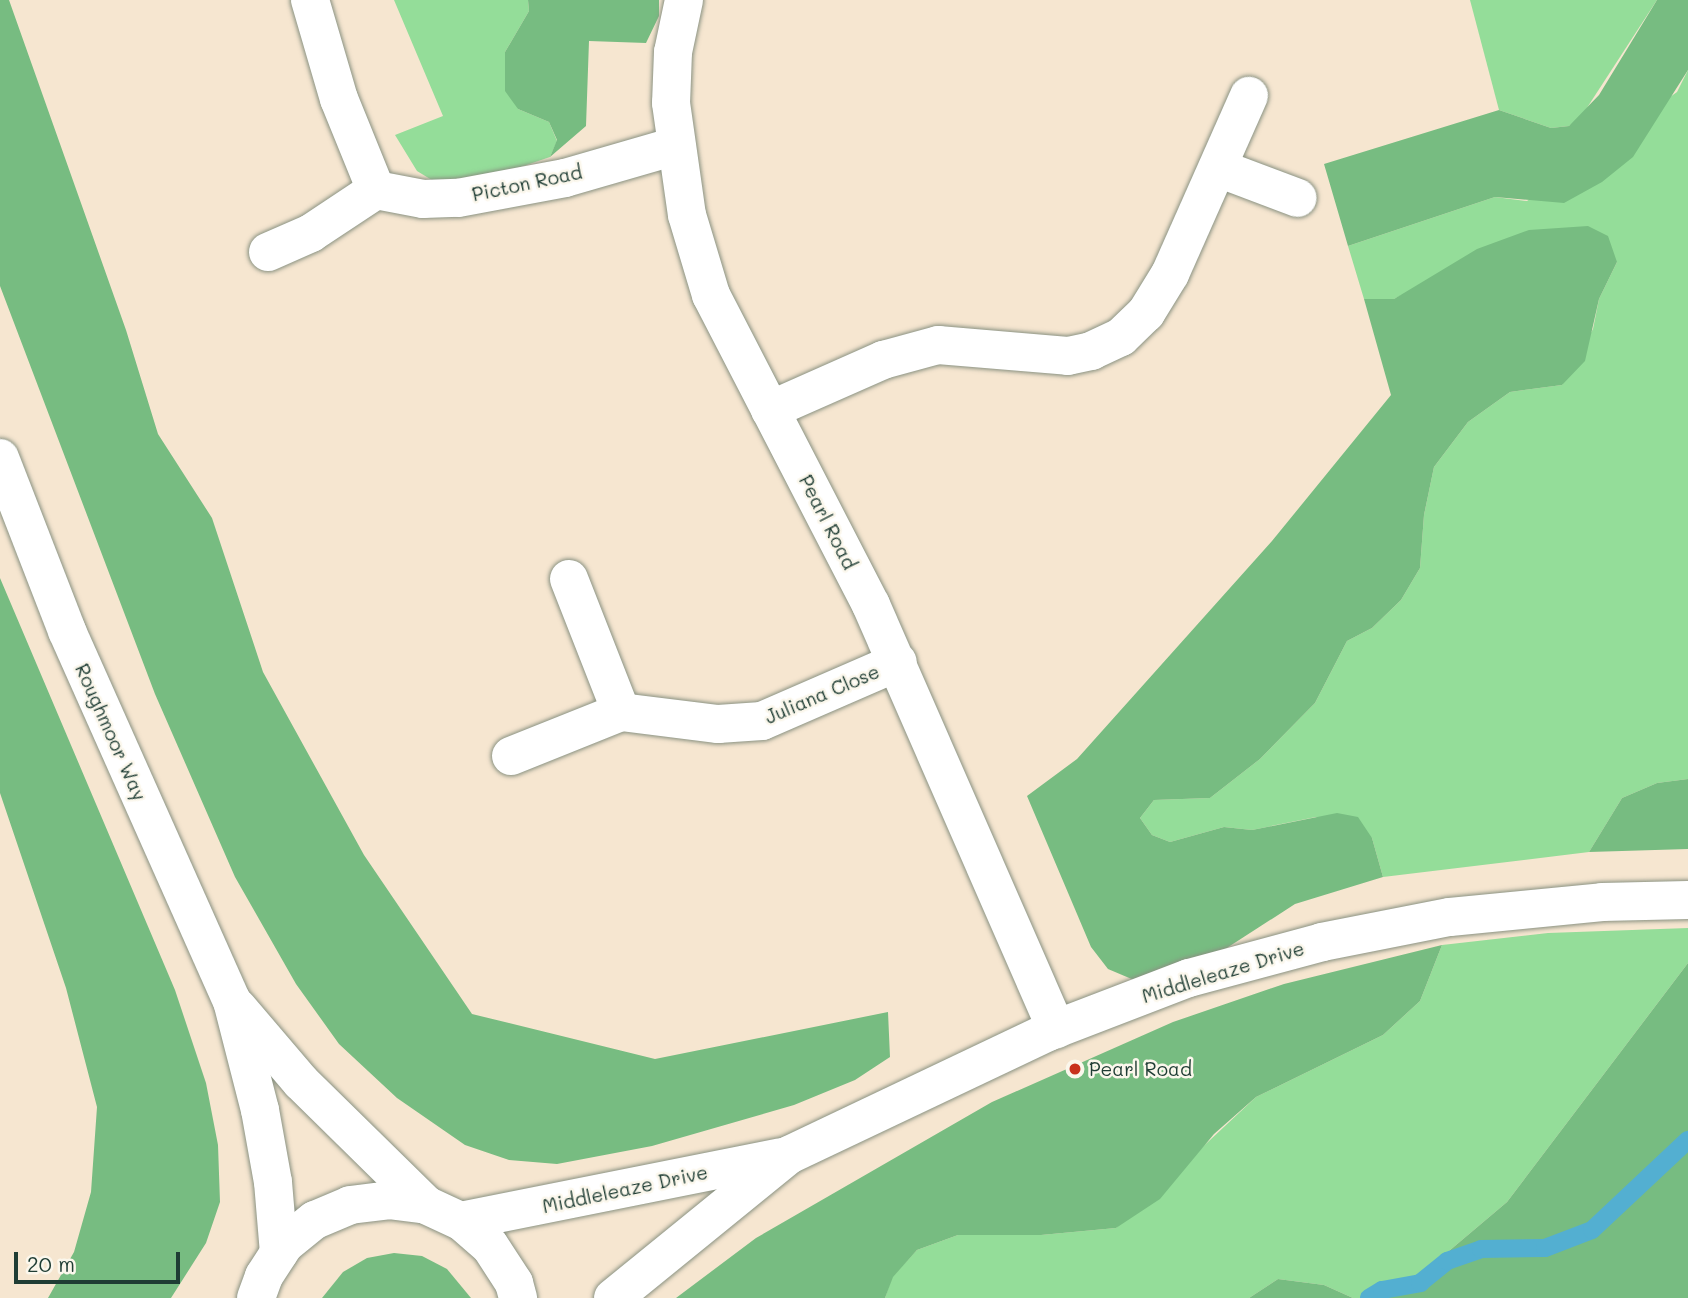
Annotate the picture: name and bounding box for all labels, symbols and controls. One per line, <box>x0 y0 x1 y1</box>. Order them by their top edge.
street label: Picton Road <box>470 160 584 206</box>
street label: Pearl Road <box>794 471 862 573</box>
street label: Roughmoor Way <box>71 660 151 804</box>
street label: Juliana Close <box>761 660 883 728</box>
street label: Middleleaze Drive <box>1139 936 1307 1008</box>
place label: Pearl Road <box>1089 1058 1192 1080</box>
marker: Pearl Road <box>1067 1061 1083 1077</box>
street label: Middleleaze Drive <box>540 1160 710 1218</box>
scale bar <box>18 1238 184 1282</box>
text: 20 m <box>27 1250 75 1277</box>

